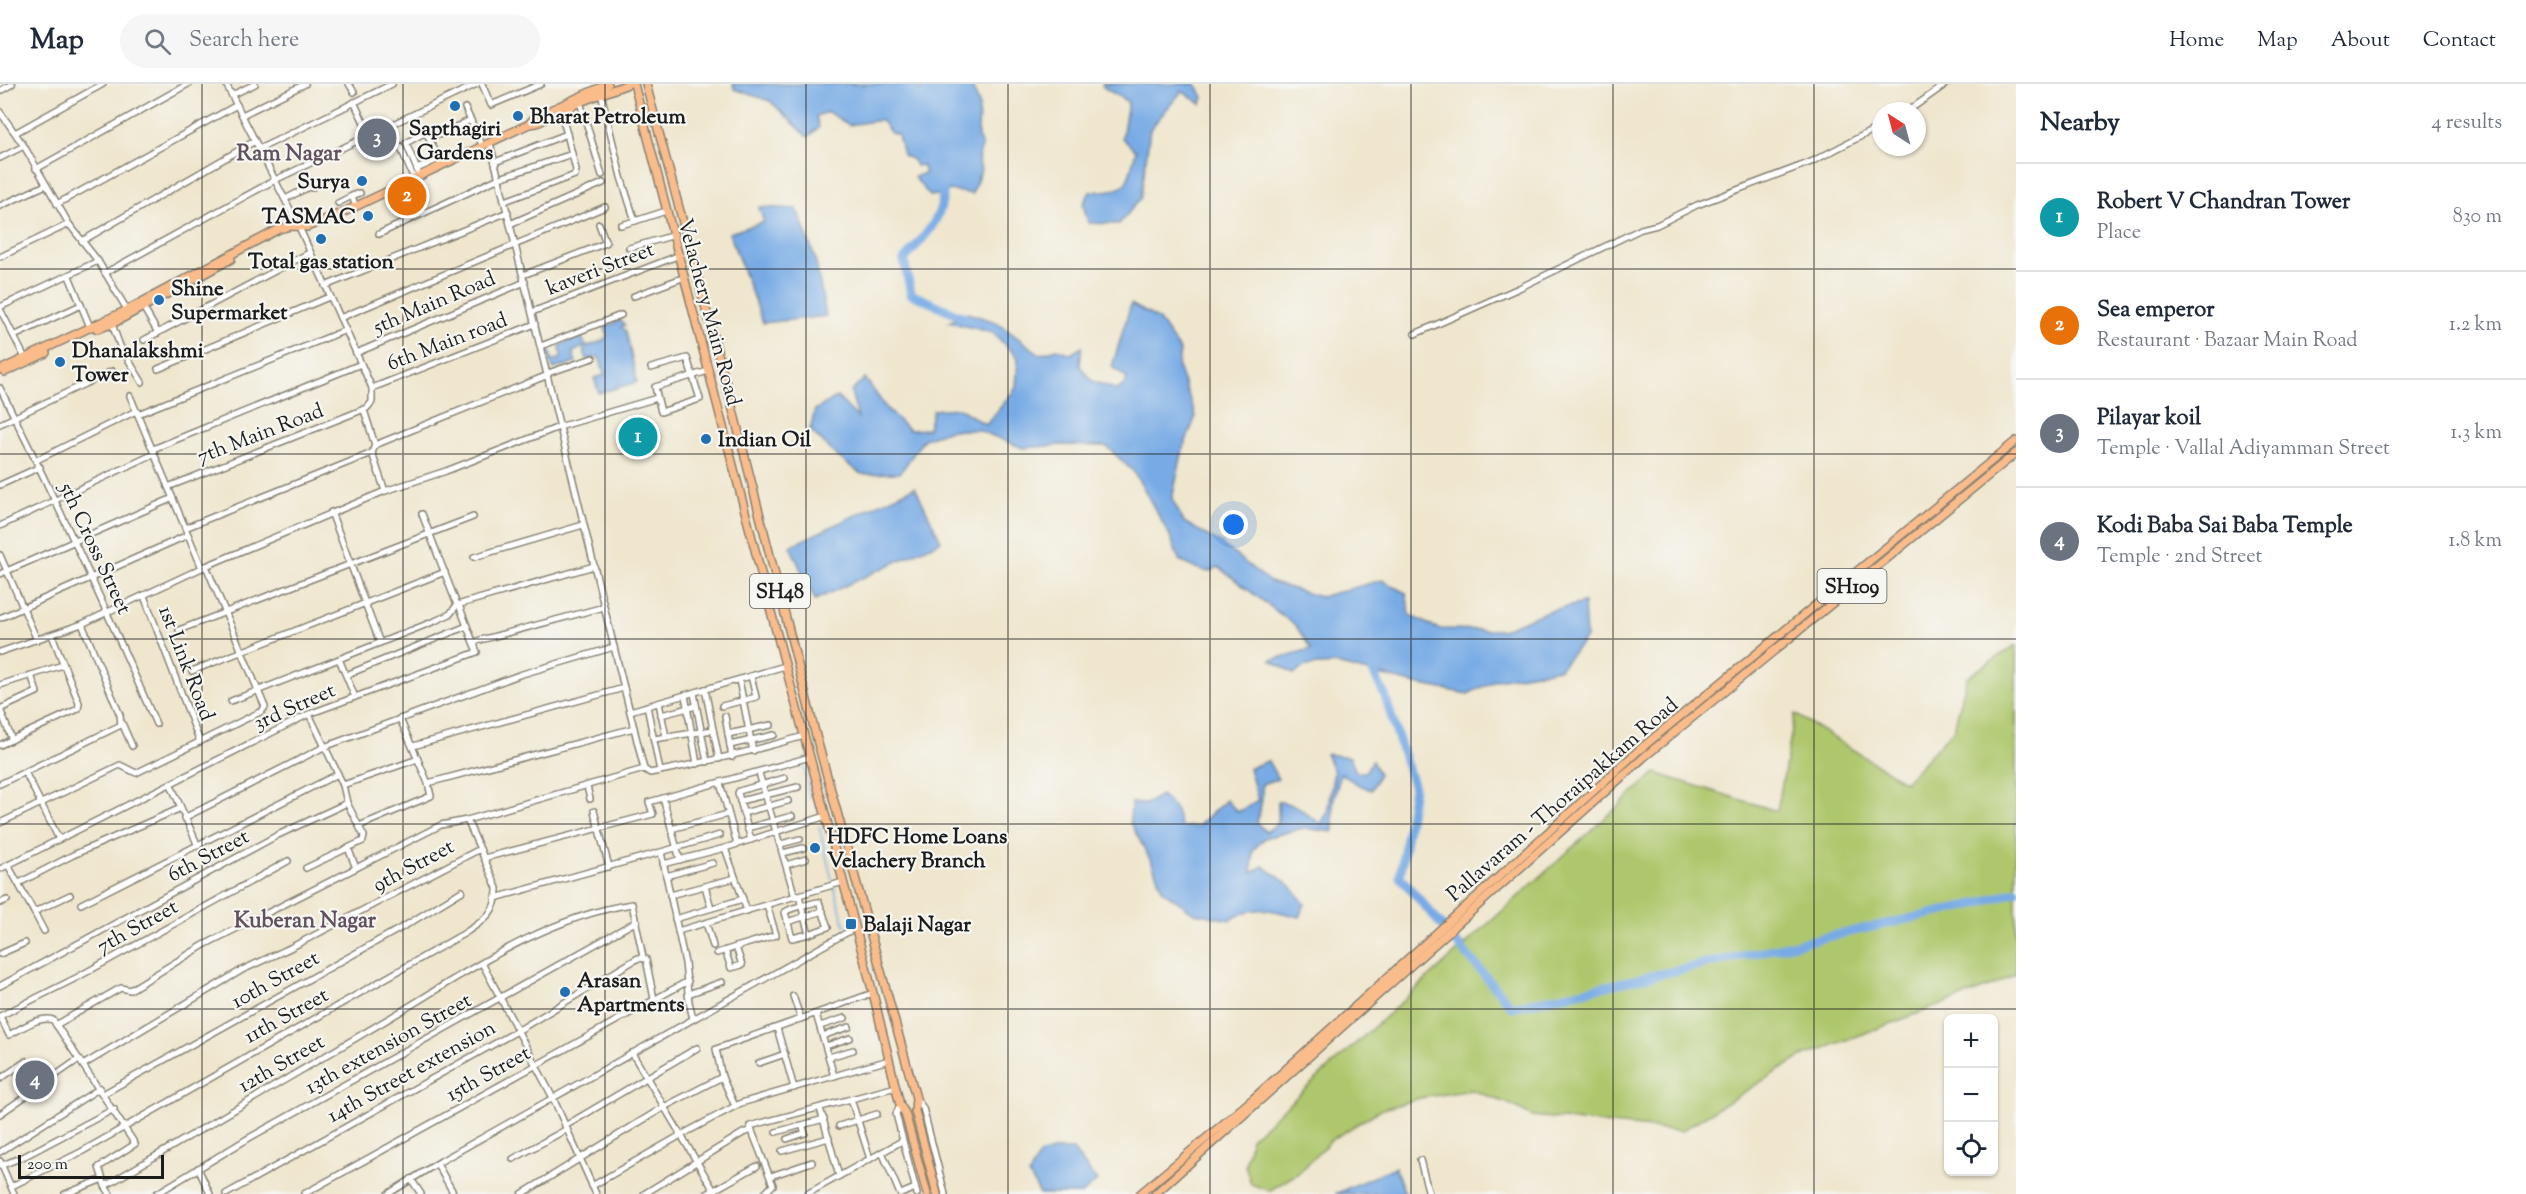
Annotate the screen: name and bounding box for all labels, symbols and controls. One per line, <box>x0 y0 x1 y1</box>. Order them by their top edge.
search box <box>120 14 540 68</box>
text: Map <box>30 21 84 61</box>
icon: search <box>141 25 174 58</box>
text: Search here <box>189 25 299 57</box>
text: Home <box>2169 26 2224 56</box>
text: Map <box>2257 26 2298 56</box>
text: About <box>2331 26 2390 56</box>
text: Contact <box>2423 26 2496 56</box>
marker: Sapthagiri Gardens <box>448 99 462 113</box>
north arrow <box>1872 102 1926 156</box>
place label: Bharat Petroleum <box>530 103 686 133</box>
text: Nearby <box>2040 105 2120 142</box>
marker: Bharat Petroleum <box>511 109 525 123</box>
text: 4 results <box>2431 109 2502 138</box>
place label: Sapthagiri Gardens <box>409 115 501 169</box>
pin: 3 <box>358 116 397 160</box>
district label: Ram Nagar <box>237 139 342 171</box>
place label: Surya <box>297 168 350 198</box>
marker: Surya <box>355 174 369 188</box>
pin: 2 <box>388 174 426 218</box>
text: Robert V Chandran Tower <box>2097 187 2350 219</box>
place label: TASMAC <box>262 203 356 233</box>
text: 1 <box>2056 203 2063 232</box>
text: 830 m <box>2453 203 2502 232</box>
marker: TASMAC <box>361 209 375 223</box>
street label: Velachery Main Road <box>669 215 748 410</box>
text: Place <box>2097 219 2141 248</box>
marker: Total gas station <box>314 232 328 246</box>
street label: kaveri Street <box>542 236 659 304</box>
place label: Total gas station <box>248 248 395 278</box>
street label: 5th Main Road <box>368 265 501 343</box>
place label: Shine Supermarket <box>171 275 288 329</box>
marker: Shine Supermarket <box>152 293 166 307</box>
text: Sea emperor <box>2097 295 2214 327</box>
street label: 6th Main road <box>383 306 512 380</box>
text: 2 <box>2055 311 2064 340</box>
text: 1.2 km <box>2449 311 2502 340</box>
text: Restaurant · Bazaar Main Road <box>2097 327 2358 356</box>
place label: Dhanalakshmi Tower <box>72 337 204 391</box>
marker: Dhanalakshmi Tower <box>53 355 67 369</box>
street label: 7th Main Road <box>193 397 329 473</box>
text: Pilayar koil <box>2097 403 2201 435</box>
pin: 1 <box>618 414 658 460</box>
text: 3 <box>2055 419 2064 448</box>
text: 1.3 km <box>2450 419 2502 448</box>
place label: Indian Oil <box>718 426 811 456</box>
marker: Indian Oil <box>699 432 713 446</box>
text: Temple · Vallal Adiyamman Street <box>2097 435 2390 464</box>
street label: 5th Cross Street <box>50 477 138 620</box>
your location <box>1219 510 1248 539</box>
text: Kodi Baba Sai Baba Temple <box>2097 511 2353 543</box>
text: 4 <box>2054 527 2065 556</box>
text: 1.8 km <box>2448 527 2502 556</box>
text: Temple · 2nd Street <box>2097 543 2262 572</box>
road number: SH109 <box>1818 569 1886 603</box>
road number: SH48 <box>750 574 810 608</box>
street label: 1st Link Road <box>149 602 221 726</box>
street label: 3rd Street <box>249 676 341 739</box>
street label: Pallavaram - Thoraipakkam Road <box>1441 691 1686 910</box>
street label: 6th Street <box>163 823 255 891</box>
place label: HDFC Home Loans Velachery Branch <box>827 823 1007 877</box>
street label: 9th Street <box>368 833 460 901</box>
marker: HDFC Home Loans Velachery Branch <box>808 841 822 855</box>
street label: 7th Street <box>92 893 184 962</box>
district label: Kuberan Nagar <box>234 906 377 938</box>
place label: Balaji Nagar <box>863 911 971 941</box>
marker: Balaji Nagar <box>844 917 858 931</box>
street label: 10th Street <box>227 944 325 1017</box>
place label: Arasan Apartments <box>577 967 685 1021</box>
street label: 11th Street <box>239 981 335 1052</box>
marker: Arasan Apartments <box>558 985 572 999</box>
street label: 13th extension Street <box>300 986 478 1103</box>
street label: 14th Street extension <box>322 1014 502 1132</box>
map controls <box>1944 1014 1998 1176</box>
button: + <box>1944 1014 1998 1068</box>
street label: 12th Street <box>233 1028 331 1101</box>
street label: 15th Street <box>441 1039 537 1110</box>
pin: 4 <box>15 1058 54 1102</box>
button: − <box>1944 1068 1998 1122</box>
button: locate <box>1944 1122 1998 1176</box>
scale bar <box>18 1152 164 1180</box>
text: 200 m <box>27 1154 68 1177</box>

